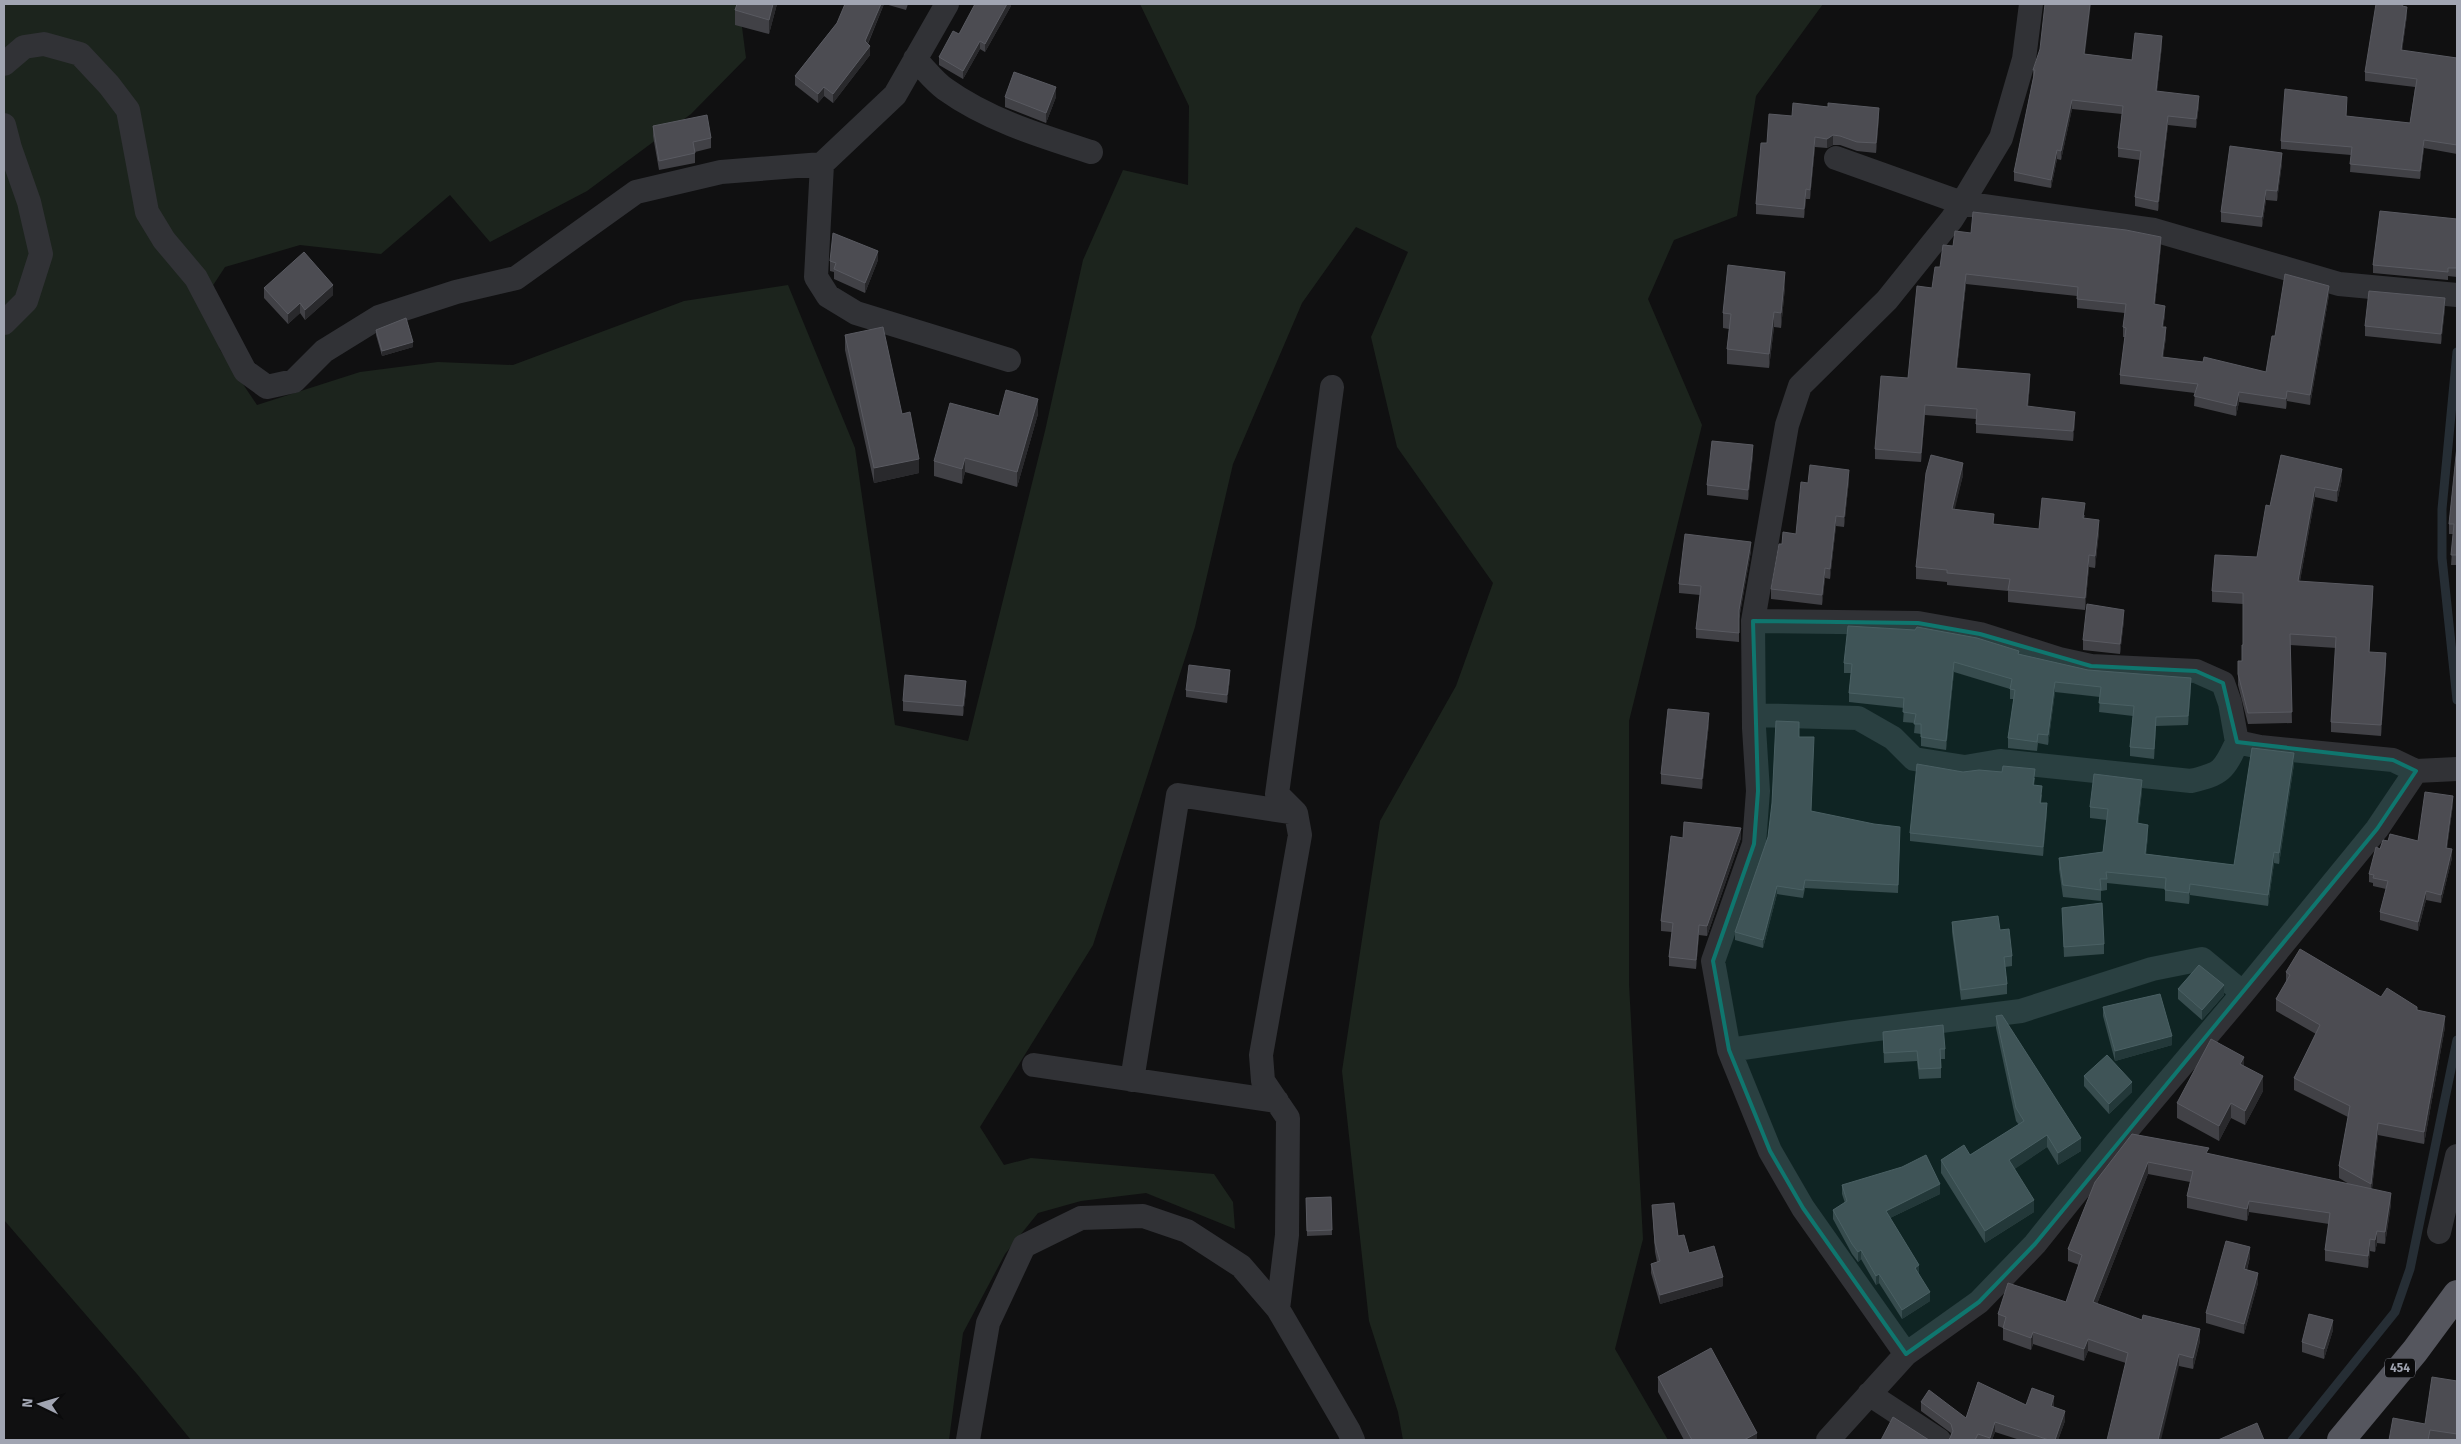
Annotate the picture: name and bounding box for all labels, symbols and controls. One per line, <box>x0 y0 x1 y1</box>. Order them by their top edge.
road number: 454 <box>2385 1359 2415 1378</box>
north arrow <box>15 1379 65 1429</box>
text: N <box>19 1398 36 1408</box>

